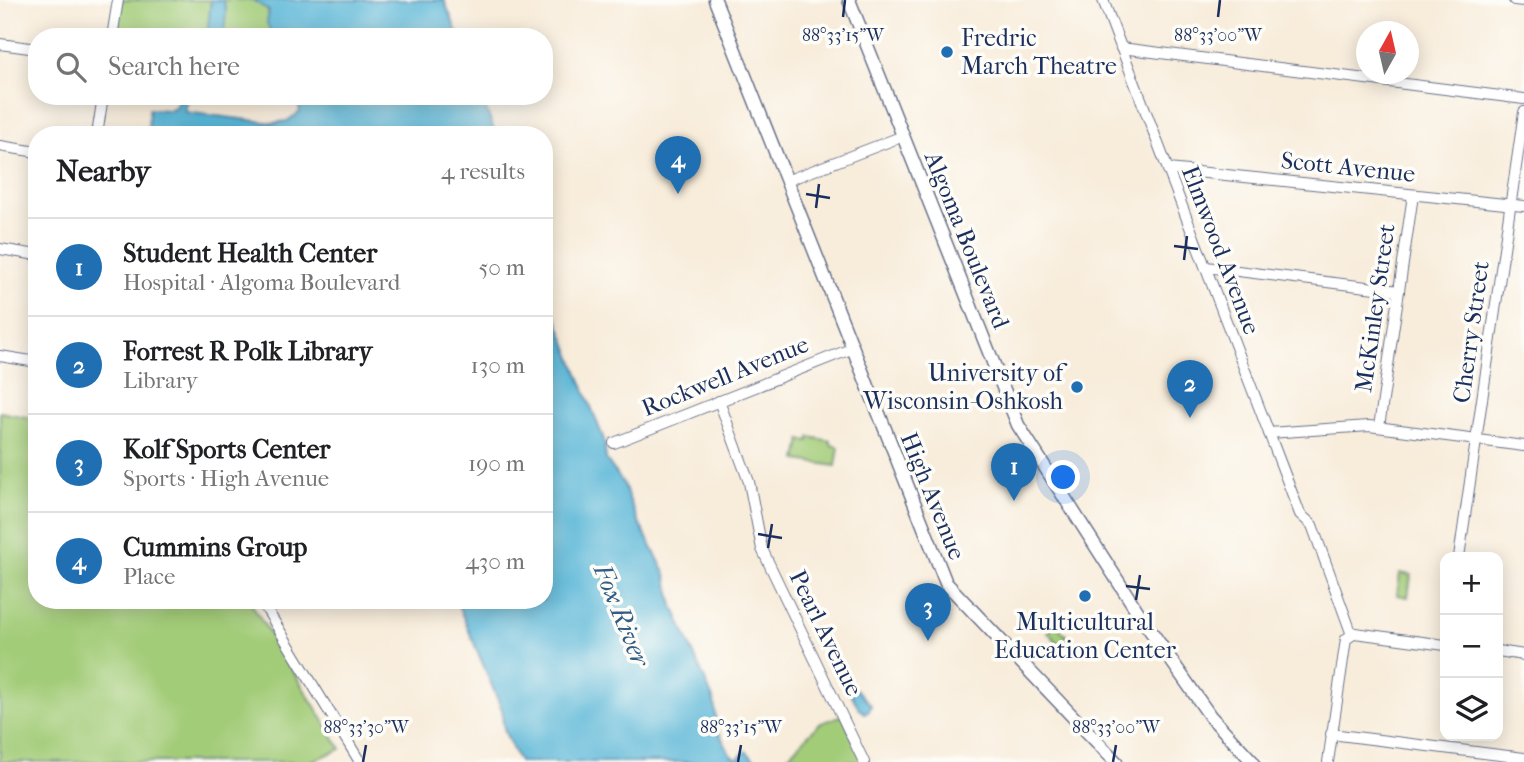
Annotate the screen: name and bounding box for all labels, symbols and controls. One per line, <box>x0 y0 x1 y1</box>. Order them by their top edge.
north arrow <box>1356 21 1419 84</box>
place label: Fredric March Theatre <box>961 24 1117 80</box>
text: 88°33'15"W <box>802 25 885 46</box>
text: 88°33'00"W <box>1174 25 1263 46</box>
search box <box>28 28 553 105</box>
marker: Fredric March Theatre <box>939 44 955 60</box>
icon: search <box>52 48 90 86</box>
text: Search here <box>108 51 240 82</box>
pin: 4 <box>655 136 701 194</box>
street label: Scott Avenue <box>1280 146 1417 188</box>
street label: Algoma Boulevard <box>918 147 1016 333</box>
text: Nearby <box>56 154 151 189</box>
text: 4 results <box>441 158 525 185</box>
street label: Elmwood Avenue <box>1176 162 1266 338</box>
street label: McKinley Street <box>1349 222 1401 394</box>
text: Student Health Center <box>123 238 377 269</box>
text: 1 <box>75 254 83 281</box>
text: 50 m <box>478 254 525 281</box>
street label: Cherry Street <box>1447 259 1495 405</box>
text: Hospital · Algoma Boulevard <box>123 269 400 296</box>
street label: Rockwell Avenue <box>638 330 813 422</box>
text: Forrest R Polk Library <box>123 336 372 367</box>
text: 2 <box>73 352 85 379</box>
text: 130 m <box>471 352 525 379</box>
place label: University of Wisconsin-Oshkosh <box>862 359 1068 415</box>
pin: 2 <box>1167 360 1213 418</box>
text: Library <box>123 367 198 394</box>
marker: University of Wisconsin-Oshkosh <box>1069 379 1085 395</box>
street label: High Avenue <box>895 428 971 564</box>
text: Kolf Sports Center <box>123 434 330 465</box>
pin: 1 <box>991 443 1037 501</box>
text: 3 <box>74 450 84 477</box>
text: 190 m <box>468 450 525 477</box>
your location <box>1046 460 1080 494</box>
text: Sports · High Avenue <box>123 465 329 492</box>
text: Cummins Group <box>123 532 307 563</box>
text: 4 <box>72 548 86 575</box>
text: 430 m <box>465 548 525 575</box>
map controls <box>1440 552 1503 741</box>
button: + <box>1440 552 1503 615</box>
water label: Fox River <box>587 559 657 673</box>
text: Place <box>123 563 175 590</box>
street label: Pearl Avenue <box>784 566 868 700</box>
pin: 3 <box>905 583 951 641</box>
marker: Multicultural Education Center <box>1077 588 1093 604</box>
place label: Multicultural Education Center <box>994 608 1177 664</box>
button: − <box>1440 615 1503 678</box>
button: layers <box>1440 678 1503 741</box>
text: 88°33'30"W <box>323 717 410 738</box>
text: 88°33'15"W <box>700 717 783 738</box>
text: 88°33'00"W <box>1072 717 1161 738</box>

